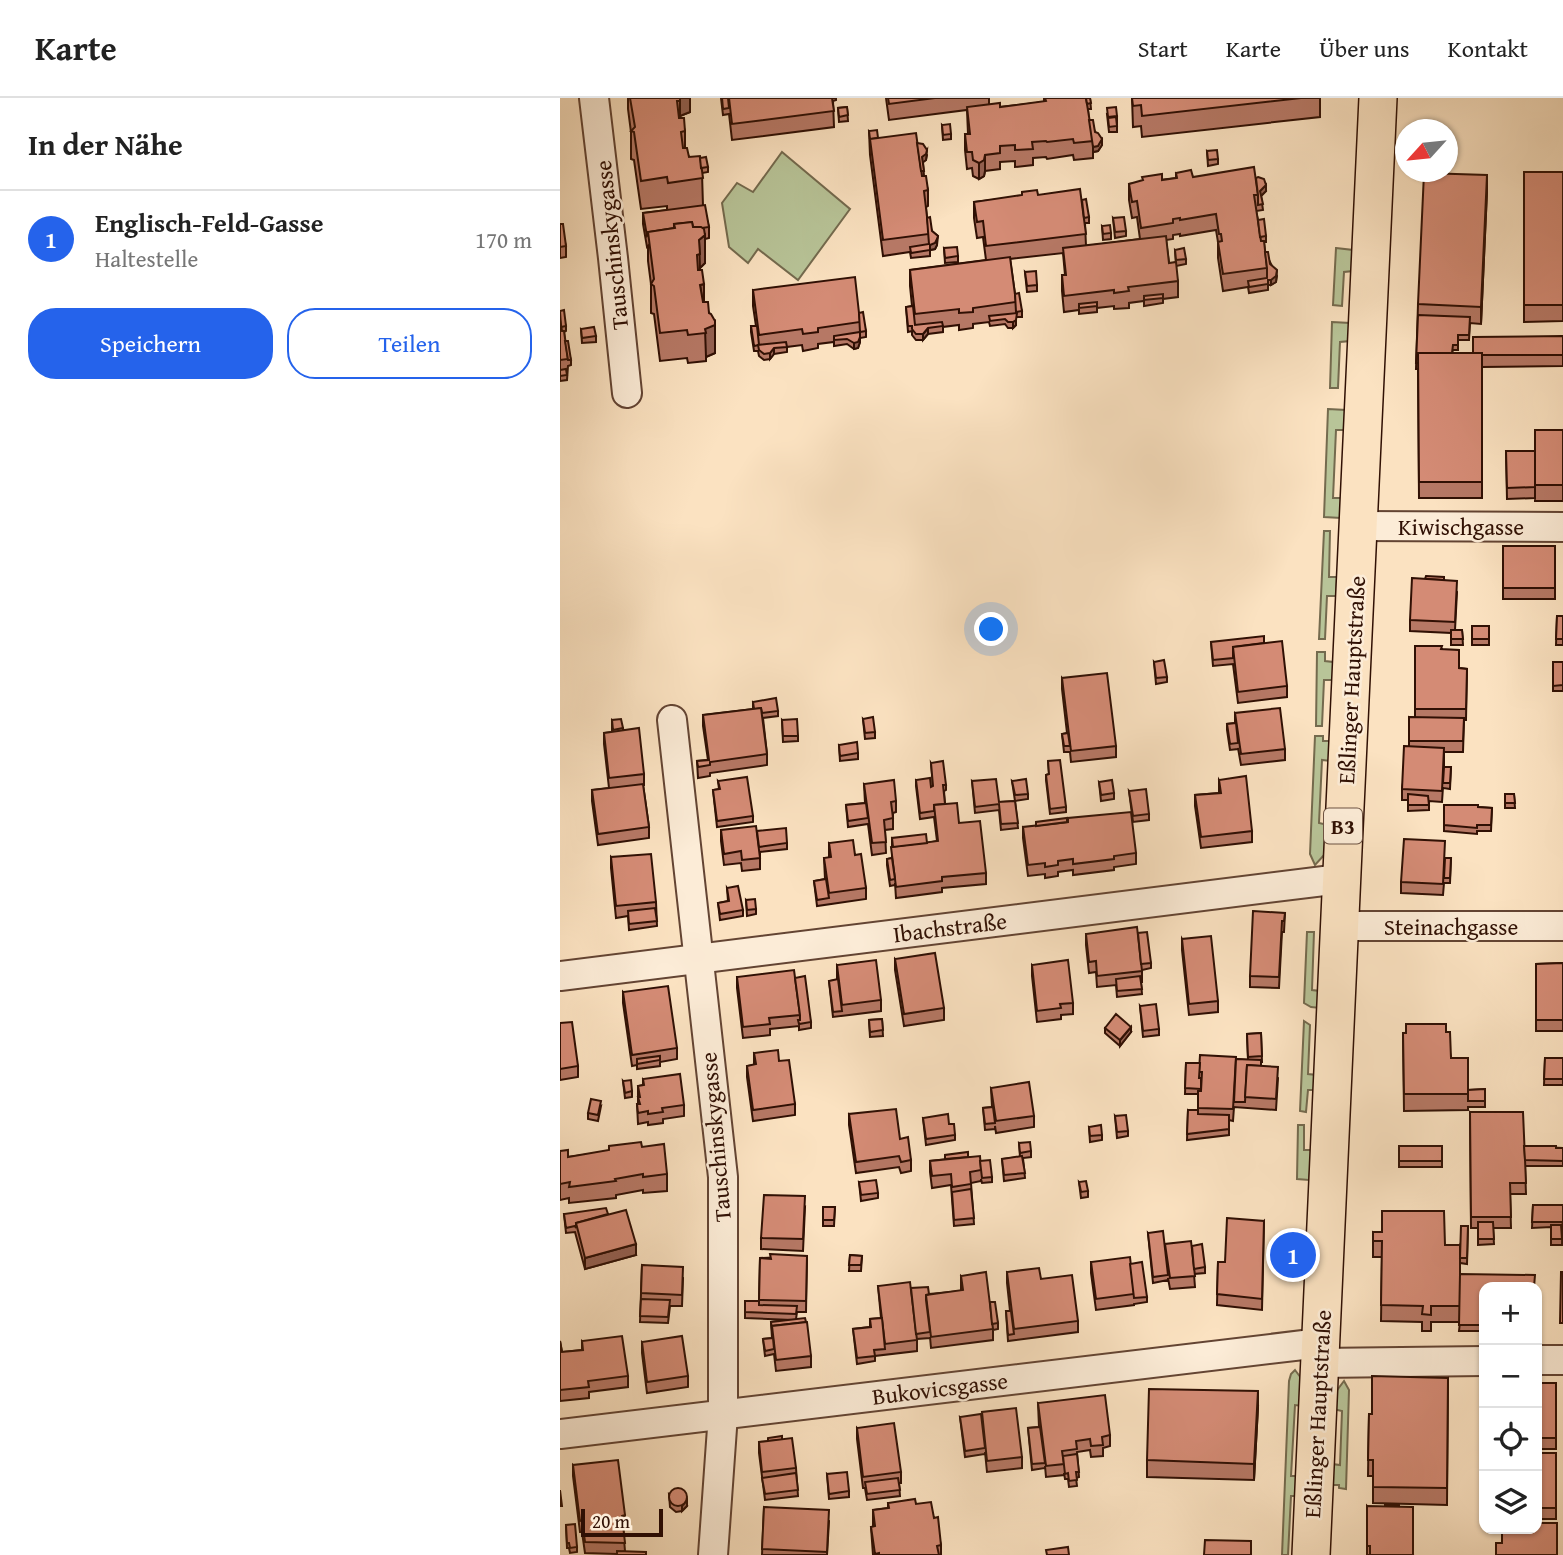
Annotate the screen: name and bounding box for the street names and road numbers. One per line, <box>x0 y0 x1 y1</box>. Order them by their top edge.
street label: Tauschinskygasse <box>586 159 636 331</box>
street label: Kiwischgasse <box>1398 510 1524 543</box>
street label: Eßlinger Hauptstraße <box>1329 575 1373 785</box>
road number: B3 <box>1324 808 1362 844</box>
street label: Ibachstraße <box>891 904 1009 950</box>
street label: Steinachgasse <box>1384 910 1518 943</box>
street label: Tauschinskygasse <box>691 1051 739 1223</box>
street label: Eßlinger Hauptstraße <box>1295 1309 1339 1519</box>
street label: Bukovicsgasse <box>870 1363 1010 1413</box>

